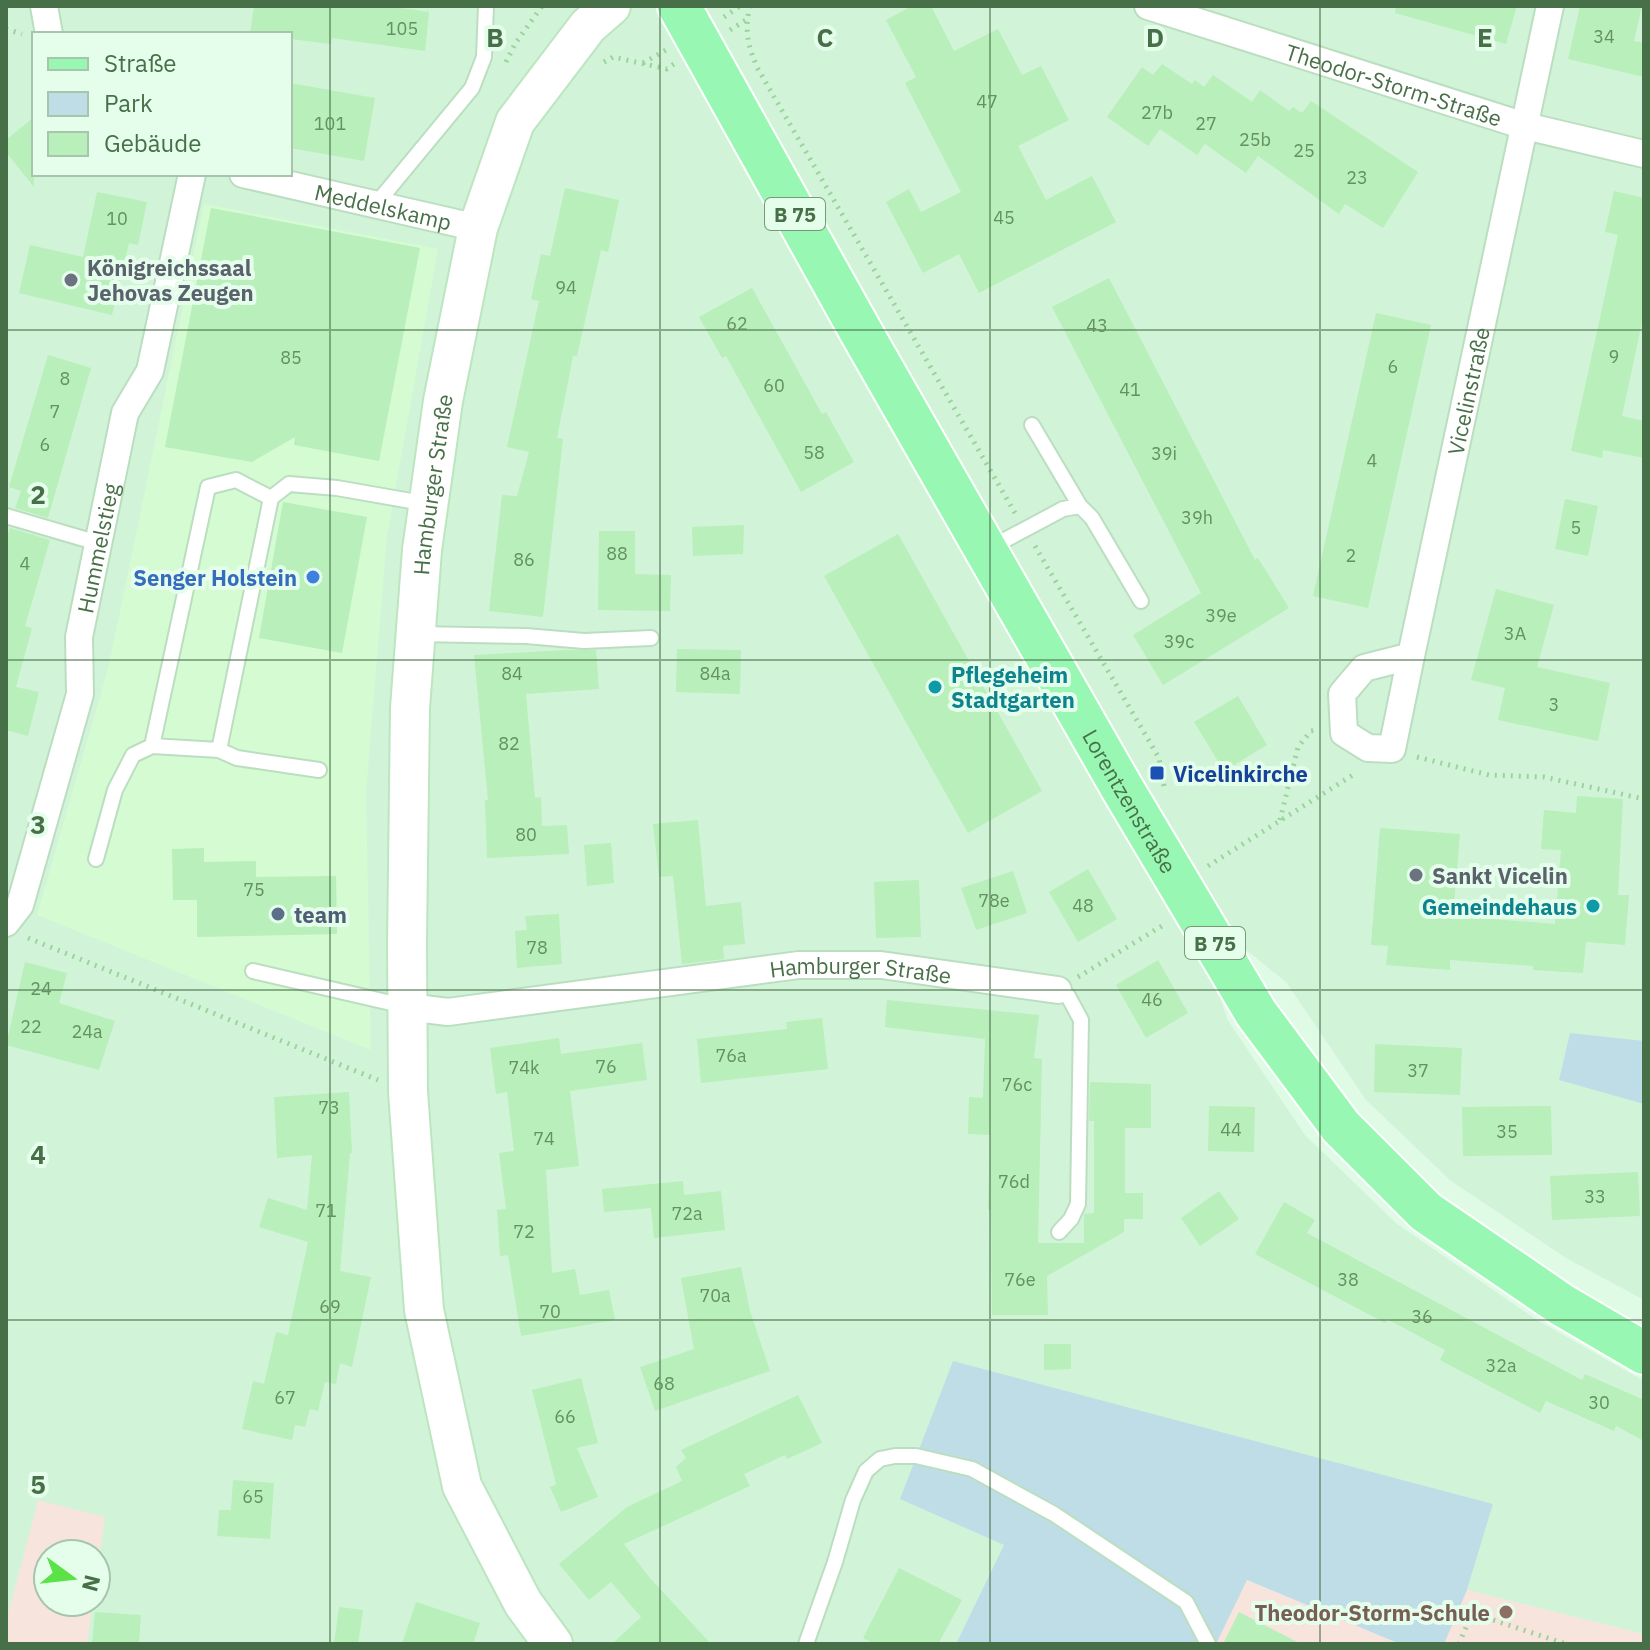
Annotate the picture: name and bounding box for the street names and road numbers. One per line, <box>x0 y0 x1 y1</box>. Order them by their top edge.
street label: Theodor-Storm-Straße <box>1282 36 1506 132</box>
street label: Meddelskamp <box>312 176 455 236</box>
road number: B 75 <box>765 198 825 230</box>
street label: Vicelinstraße <box>1440 324 1495 458</box>
street label: Hamburger Straße <box>406 391 459 576</box>
street label: Hummelstieg <box>70 480 125 616</box>
street label: Lorentzenstraße <box>1077 724 1184 878</box>
road number: B 75 <box>1185 927 1245 959</box>
street label: Hamburger Straße <box>768 951 953 989</box>

